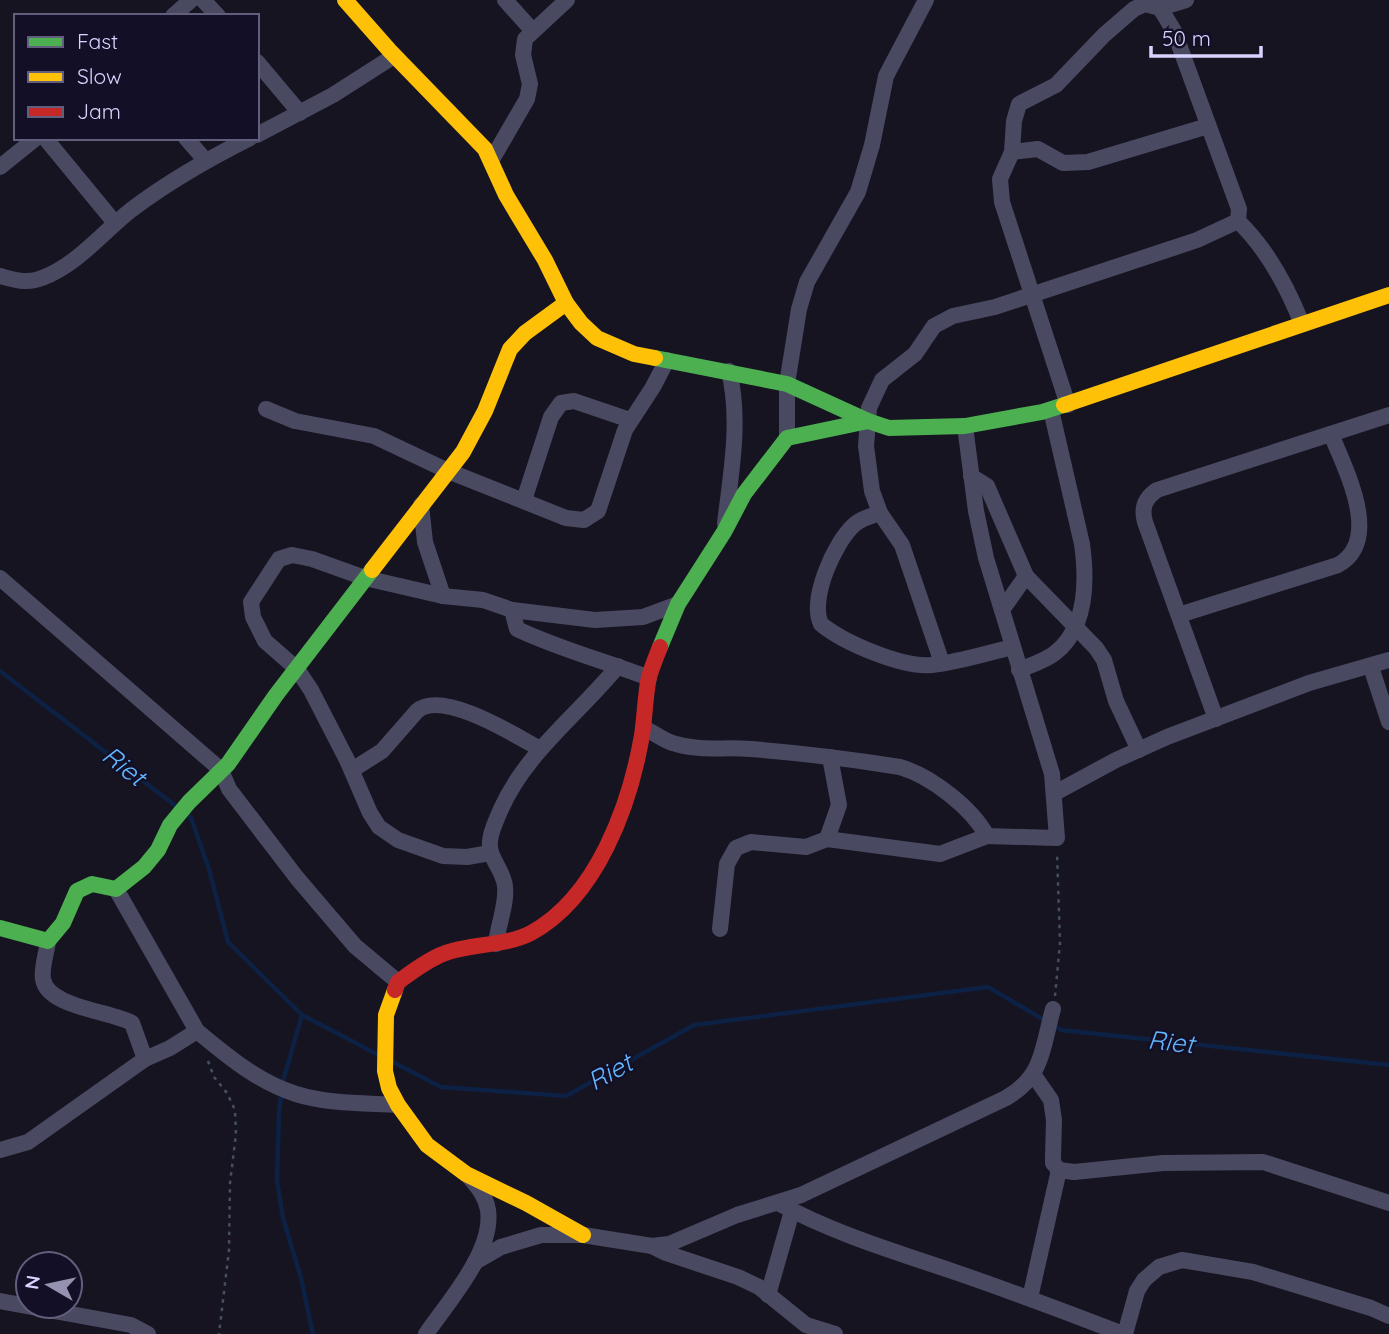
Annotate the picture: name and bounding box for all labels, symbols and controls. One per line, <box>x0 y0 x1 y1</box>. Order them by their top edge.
legend <box>14 14 259 140</box>
scale bar <box>1151 14 1261 58</box>
text: 50 m <box>1162 25 1211 51</box>
text: Fast <box>77 28 118 54</box>
text: Slow <box>77 63 122 89</box>
text: Jam <box>77 98 121 124</box>
water label: Riet <box>96 738 155 795</box>
water label: Riet <box>1146 1023 1199 1061</box>
water label: Riet <box>581 1044 641 1097</box>
north arrow <box>14 1250 84 1320</box>
text: N <box>19 1274 45 1291</box>

